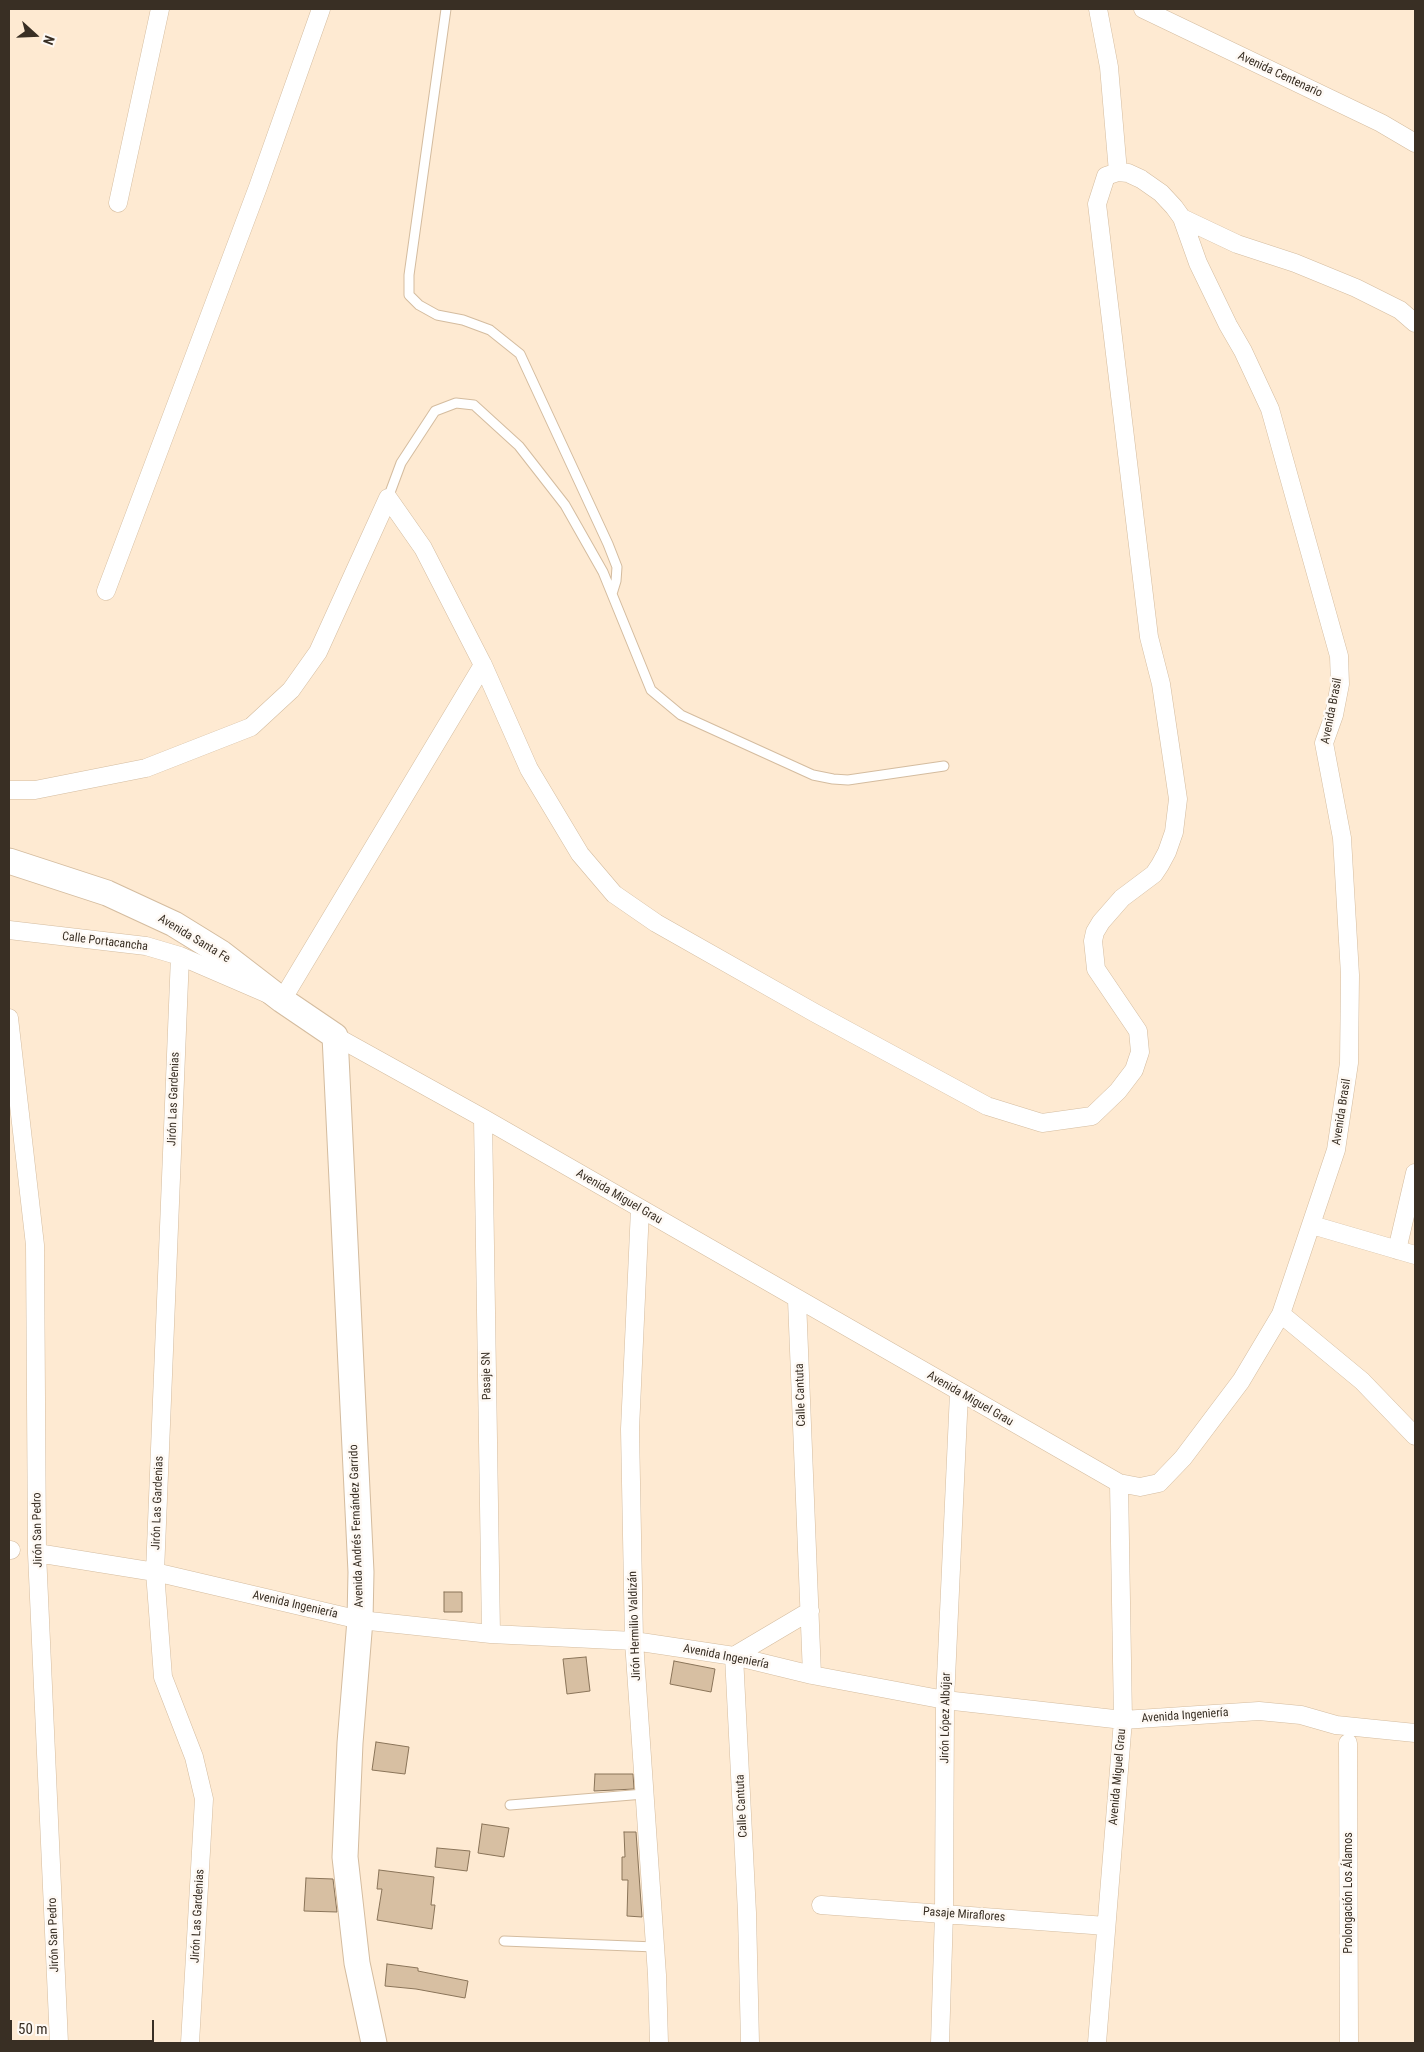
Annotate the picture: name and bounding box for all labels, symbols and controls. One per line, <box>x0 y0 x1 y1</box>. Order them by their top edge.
north arrow <box>10 10 60 60</box>
text: N <box>40 33 58 47</box>
street label: Avenida Centenario <box>1235 49 1325 101</box>
street label: Avenida Brasil <box>1319 677 1345 745</box>
street label: Avenida Santa Fe <box>155 912 233 966</box>
street label: Calle Portacancha <box>61 930 149 954</box>
street label: Jirón Las Gardenias <box>165 1052 183 1146</box>
street label: Avenida Brasil <box>1330 1078 1354 1146</box>
street label: Avenida Miguel Grau <box>573 1166 665 1228</box>
street label: Pasaje SN <box>479 1352 495 1400</box>
street label: Calle Cantuta <box>793 1363 809 1427</box>
street label: Avenida Miguel Grau <box>924 1368 1016 1430</box>
street label: Avenida Andrés Fernández Garrido <box>347 1444 367 1608</box>
street label: Jirón Las Gardenias <box>149 1456 167 1550</box>
street label: Jirón San Pedro <box>30 1492 46 1568</box>
street label: Jirón Hermilio Valdizán <box>626 1571 644 1681</box>
street label: Avenida Ingeniería <box>251 1588 339 1622</box>
street label: Avenida Ingeniería <box>682 1642 770 1672</box>
street label: Jirón López Albújar <box>938 1672 954 1764</box>
street label: Avenida Ingeniería <box>1141 1706 1229 1726</box>
street label: Avenida Miguel Grau <box>1107 1728 1129 1826</box>
street label: Calle Cantuta <box>733 1774 751 1838</box>
street label: Prolongación Los Álamos <box>1342 1832 1356 1954</box>
street label: Jirón Las Gardenias <box>188 1869 208 1963</box>
street label: Jirón San Pedro <box>45 1897 63 1973</box>
street label: Pasaje Miraflores <box>922 1905 1006 1925</box>
scale bar <box>12 2010 156 2042</box>
text: 50 m <box>18 2020 48 2038</box>

